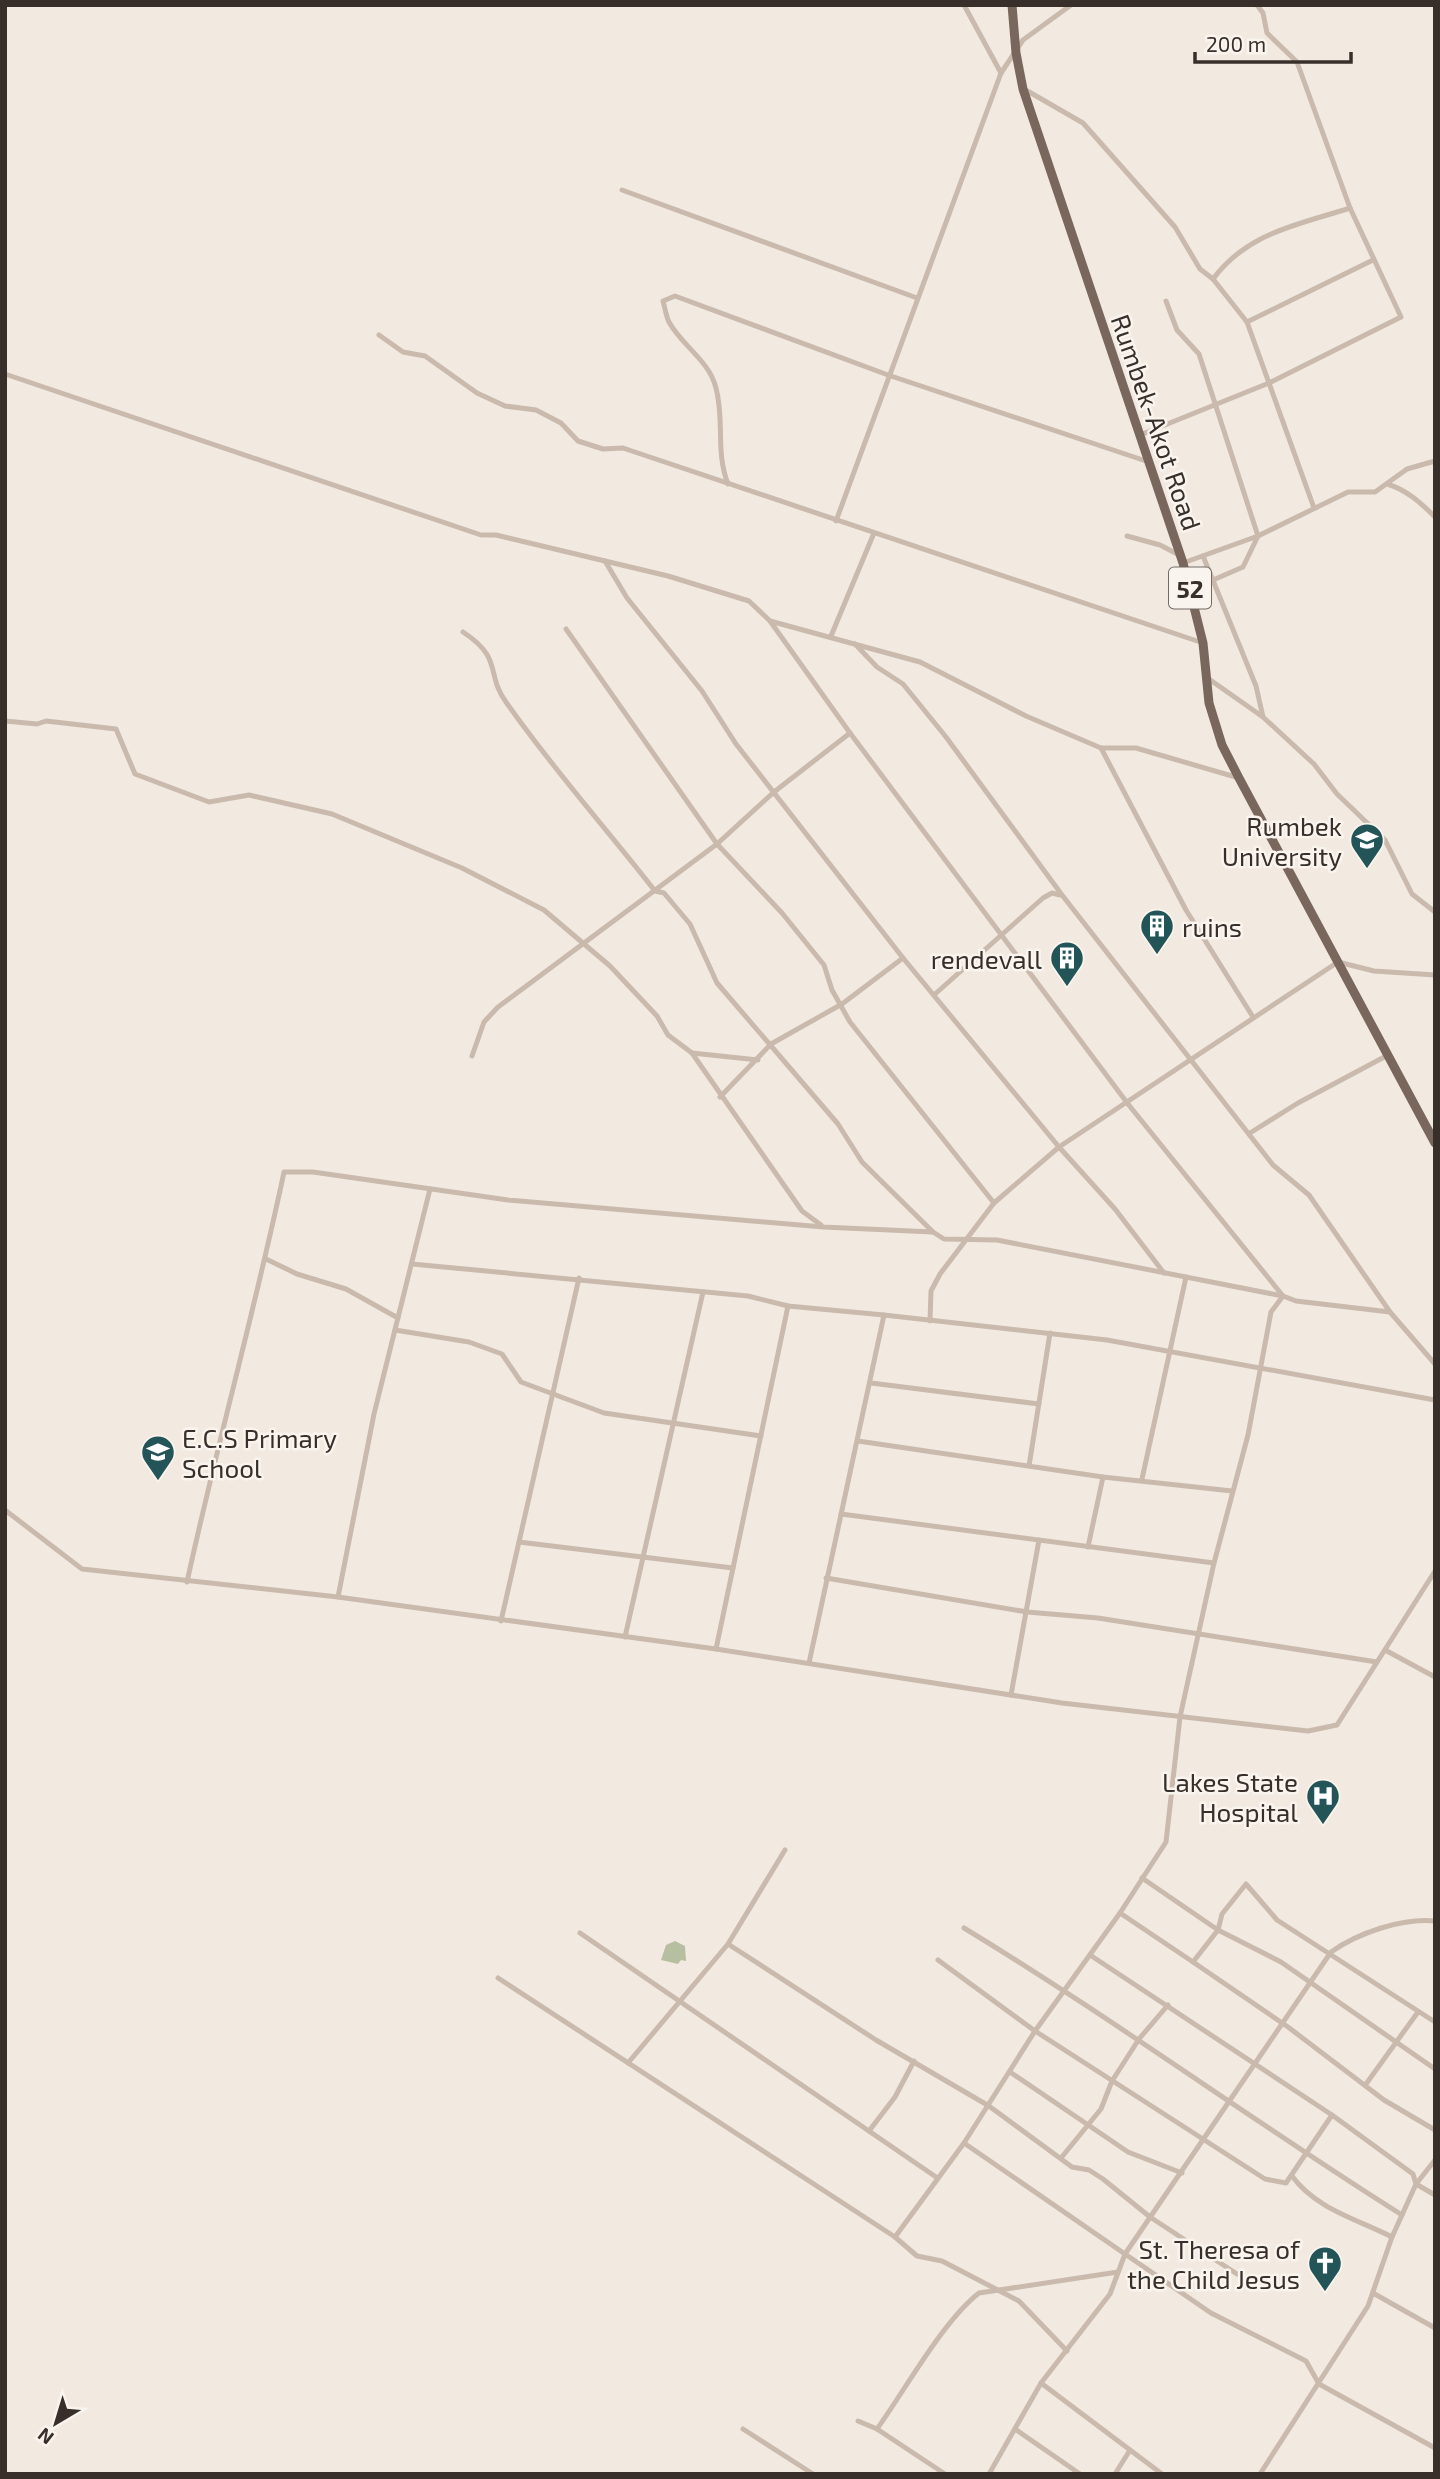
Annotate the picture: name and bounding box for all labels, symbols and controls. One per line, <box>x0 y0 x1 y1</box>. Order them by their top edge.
scale bar <box>1195 21 1351 65</box>
text: 200 m <box>1206 31 1266 56</box>
street label: Rumbek-Akot Road <box>1106 310 1208 534</box>
road number: 52 <box>1169 568 1211 608</box>
place label: Rumbek University <box>1222 810 1342 871</box>
school or university icon: Rumbek University <box>1348 821 1386 870</box>
building icon: ruins <box>1138 907 1176 956</box>
place label: ruins <box>1182 911 1242 942</box>
building icon: rendevall <box>1048 939 1086 988</box>
place label: rendevall <box>931 943 1042 974</box>
place label: E.C.S Primary School <box>182 1422 337 1483</box>
school or university icon: E.C.S Primary School <box>139 1433 177 1482</box>
place label: Lakes State Hospital <box>1162 1766 1298 1827</box>
hospital icon: Lakes State Hospital <box>1304 1777 1342 1826</box>
place label: St. Theresa of the Child Jesus <box>1127 2233 1301 2294</box>
church icon: St. Theresa of the Child Jesus <box>1306 2244 1344 2293</box>
north arrow <box>21 2388 91 2458</box>
text: N <box>33 2424 58 2450</box>

